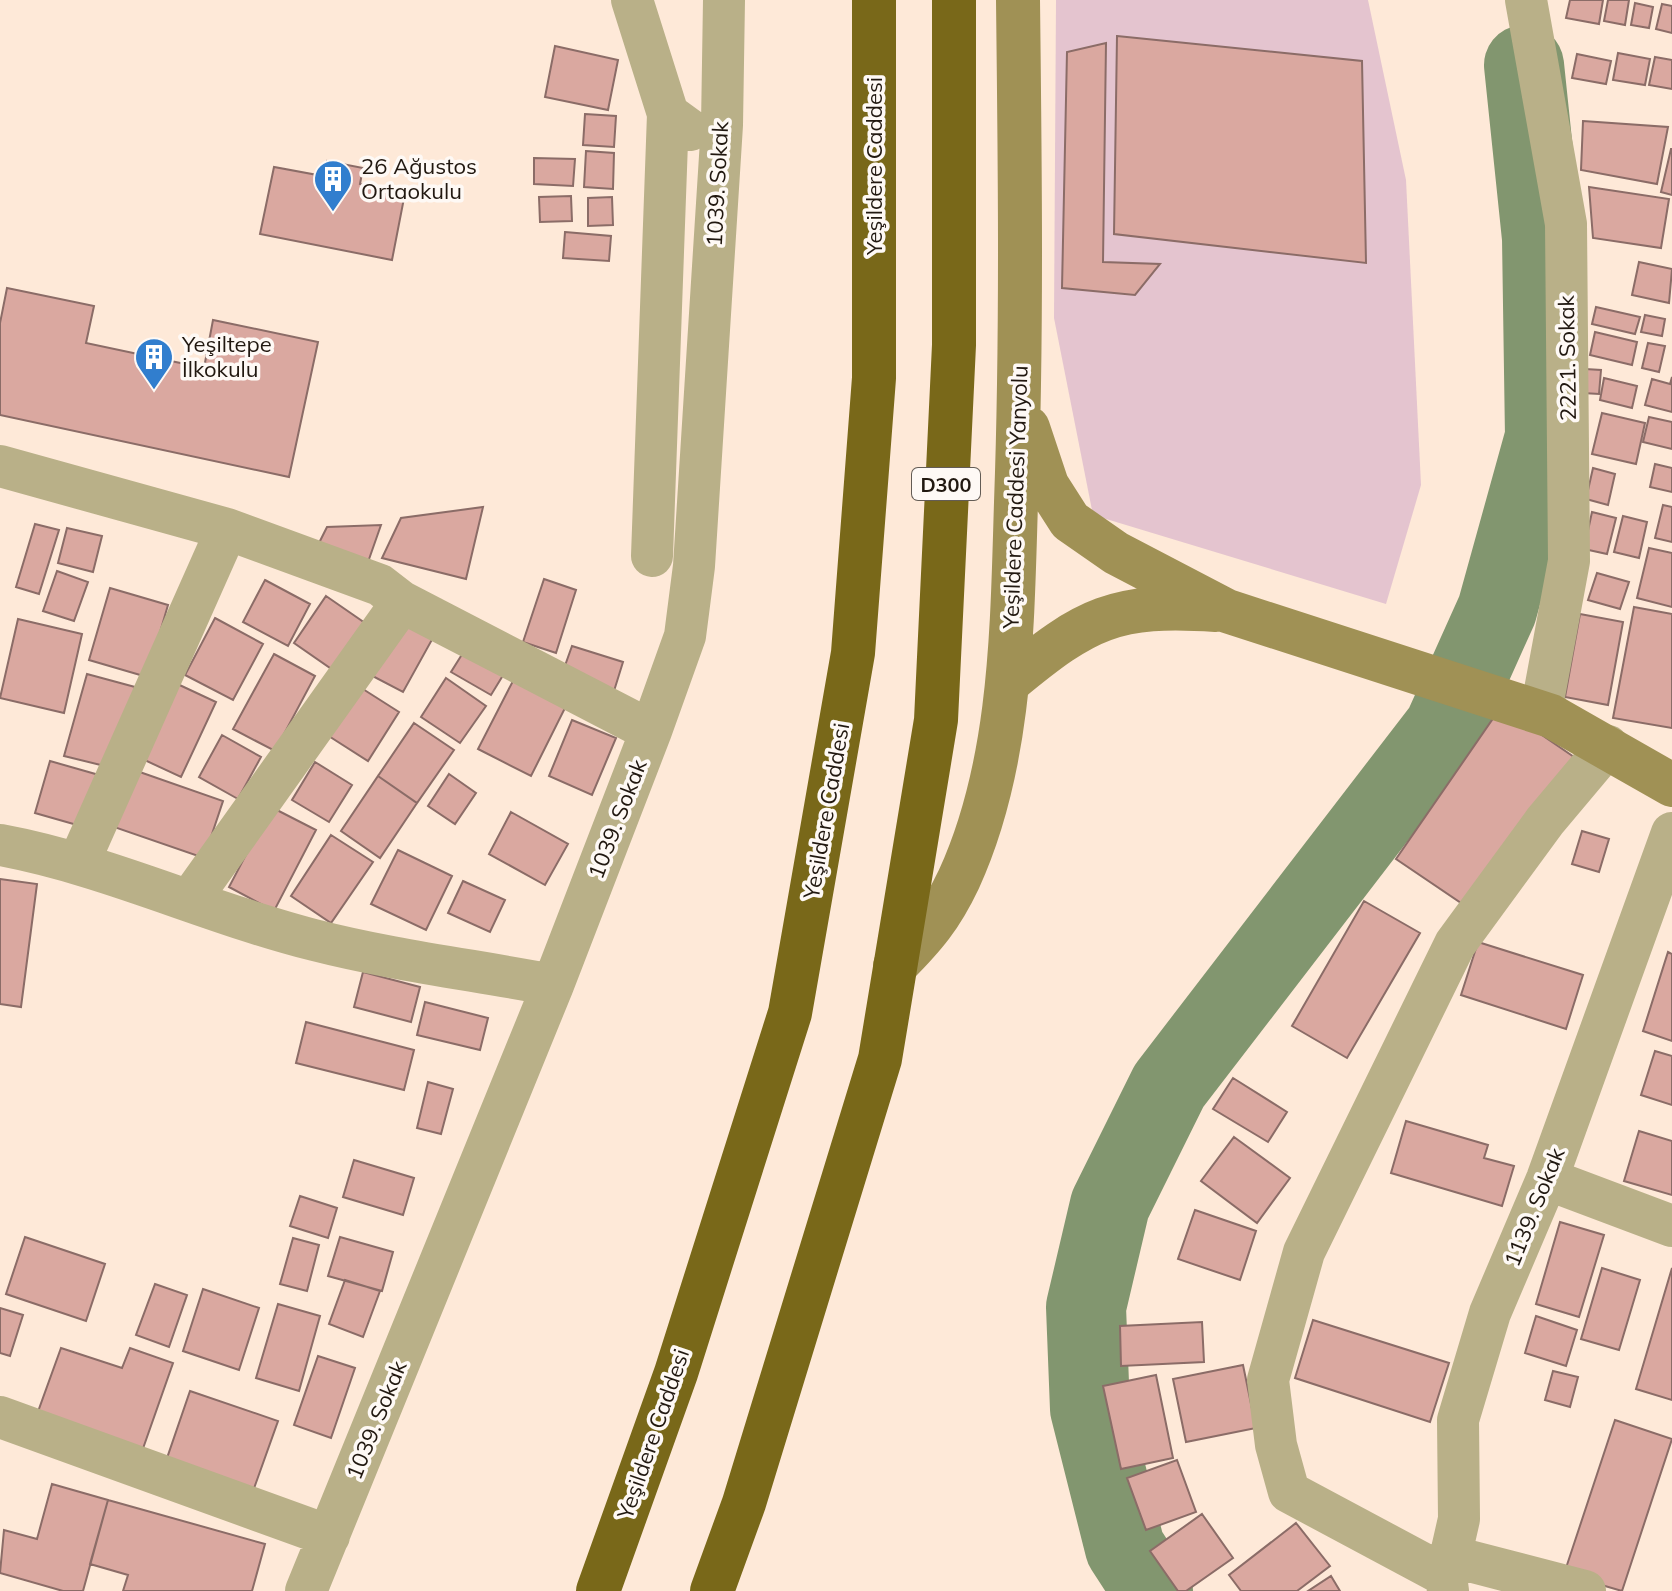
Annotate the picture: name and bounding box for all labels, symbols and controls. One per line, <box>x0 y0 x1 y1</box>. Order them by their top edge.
street label: Yeşildere Caddesi <box>860 77 888 256</box>
street label: 1039. Sokak <box>700 120 734 247</box>
place label: 26 Ağustos Ortaokulu <box>361 152 477 205</box>
building icon: 26 Ağustos Ortaokulu <box>312 158 354 213</box>
street label: 2221. Sokak <box>1552 294 1582 421</box>
place label: Yeşiltepe İlkokulu <box>181 330 272 383</box>
building icon: Yeşiltepe İlkokulu <box>133 336 175 391</box>
street label: Yeşildere Caddesi Yanyolu <box>996 365 1034 630</box>
road number: D300 <box>912 468 980 500</box>
street label: Yeşildere Caddesi <box>797 721 855 902</box>
street label: 1039. Sokak <box>581 755 653 883</box>
street label: 1139. Sokak <box>1497 1143 1571 1270</box>
street label: Yeşildere Caddesi <box>610 1345 695 1524</box>
street label: 1039. Sokak <box>339 1356 413 1483</box>

